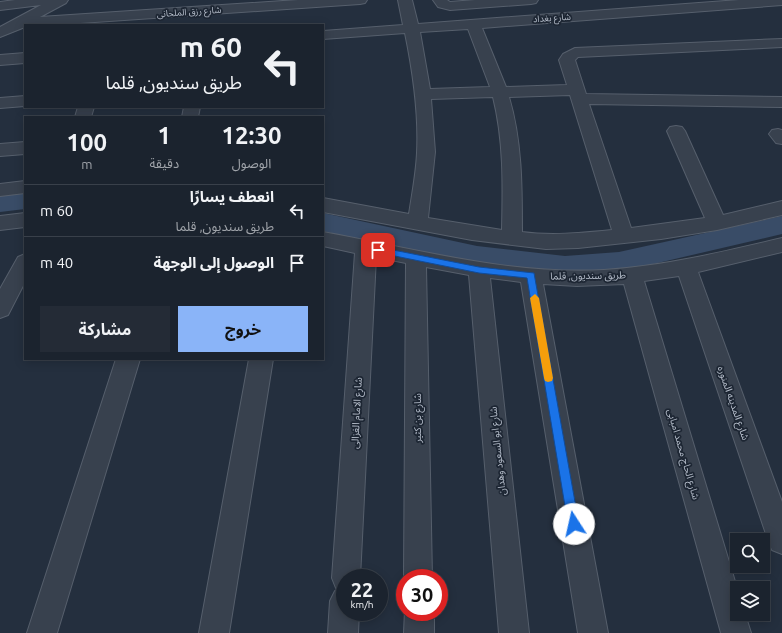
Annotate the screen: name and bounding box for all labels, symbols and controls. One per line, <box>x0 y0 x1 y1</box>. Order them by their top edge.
street label: شارع رزق الملحانى <box>156 5 222 21</box>
street label: شارع بغداد <box>533 12 571 26</box>
text: 60 m <box>180 31 242 62</box>
icon: left <box>256 40 308 92</box>
text: طريق سنديون, قلما <box>105 72 242 92</box>
text: 1 <box>158 122 171 149</box>
text: 12:30 <box>222 122 282 149</box>
text: 100 <box>66 129 107 156</box>
text: دقيقة <box>149 156 179 170</box>
text: الوصول <box>232 156 271 170</box>
text: m <box>81 157 92 171</box>
text: انعطف يسارًا <box>190 188 274 205</box>
icon: left <box>286 200 308 222</box>
text: 60 m <box>40 202 73 219</box>
text: طريق سنديون, قلما <box>175 219 274 233</box>
pin <box>361 233 395 267</box>
icon: arrive <box>367 239 389 261</box>
icon: arrive <box>286 252 308 274</box>
text: 40 m <box>40 254 73 271</box>
text: الوصول إلى الوجهة <box>154 254 274 271</box>
street label: طريق سنديون, قلما <box>550 269 626 283</box>
button: مشاركة <box>40 306 170 352</box>
button: خروج <box>178 306 308 352</box>
street label: شارع المدينه المنوره <box>714 365 751 442</box>
street label: شارع الامام الغزالى <box>349 377 367 449</box>
street label: شارع بن كثير <box>412 393 425 444</box>
street label: شارع ابو السعود وهدان <box>487 406 510 496</box>
street label: شارع الحاج محمد امبابى <box>663 408 702 501</box>
position arrow <box>553 503 595 545</box>
map controls <box>730 533 770 621</box>
button: search <box>730 533 770 573</box>
speed limit sign: 30 <box>396 569 448 621</box>
text: 22 <box>351 578 373 601</box>
button: layers <box>730 581 770 621</box>
text: km/h <box>350 599 374 610</box>

